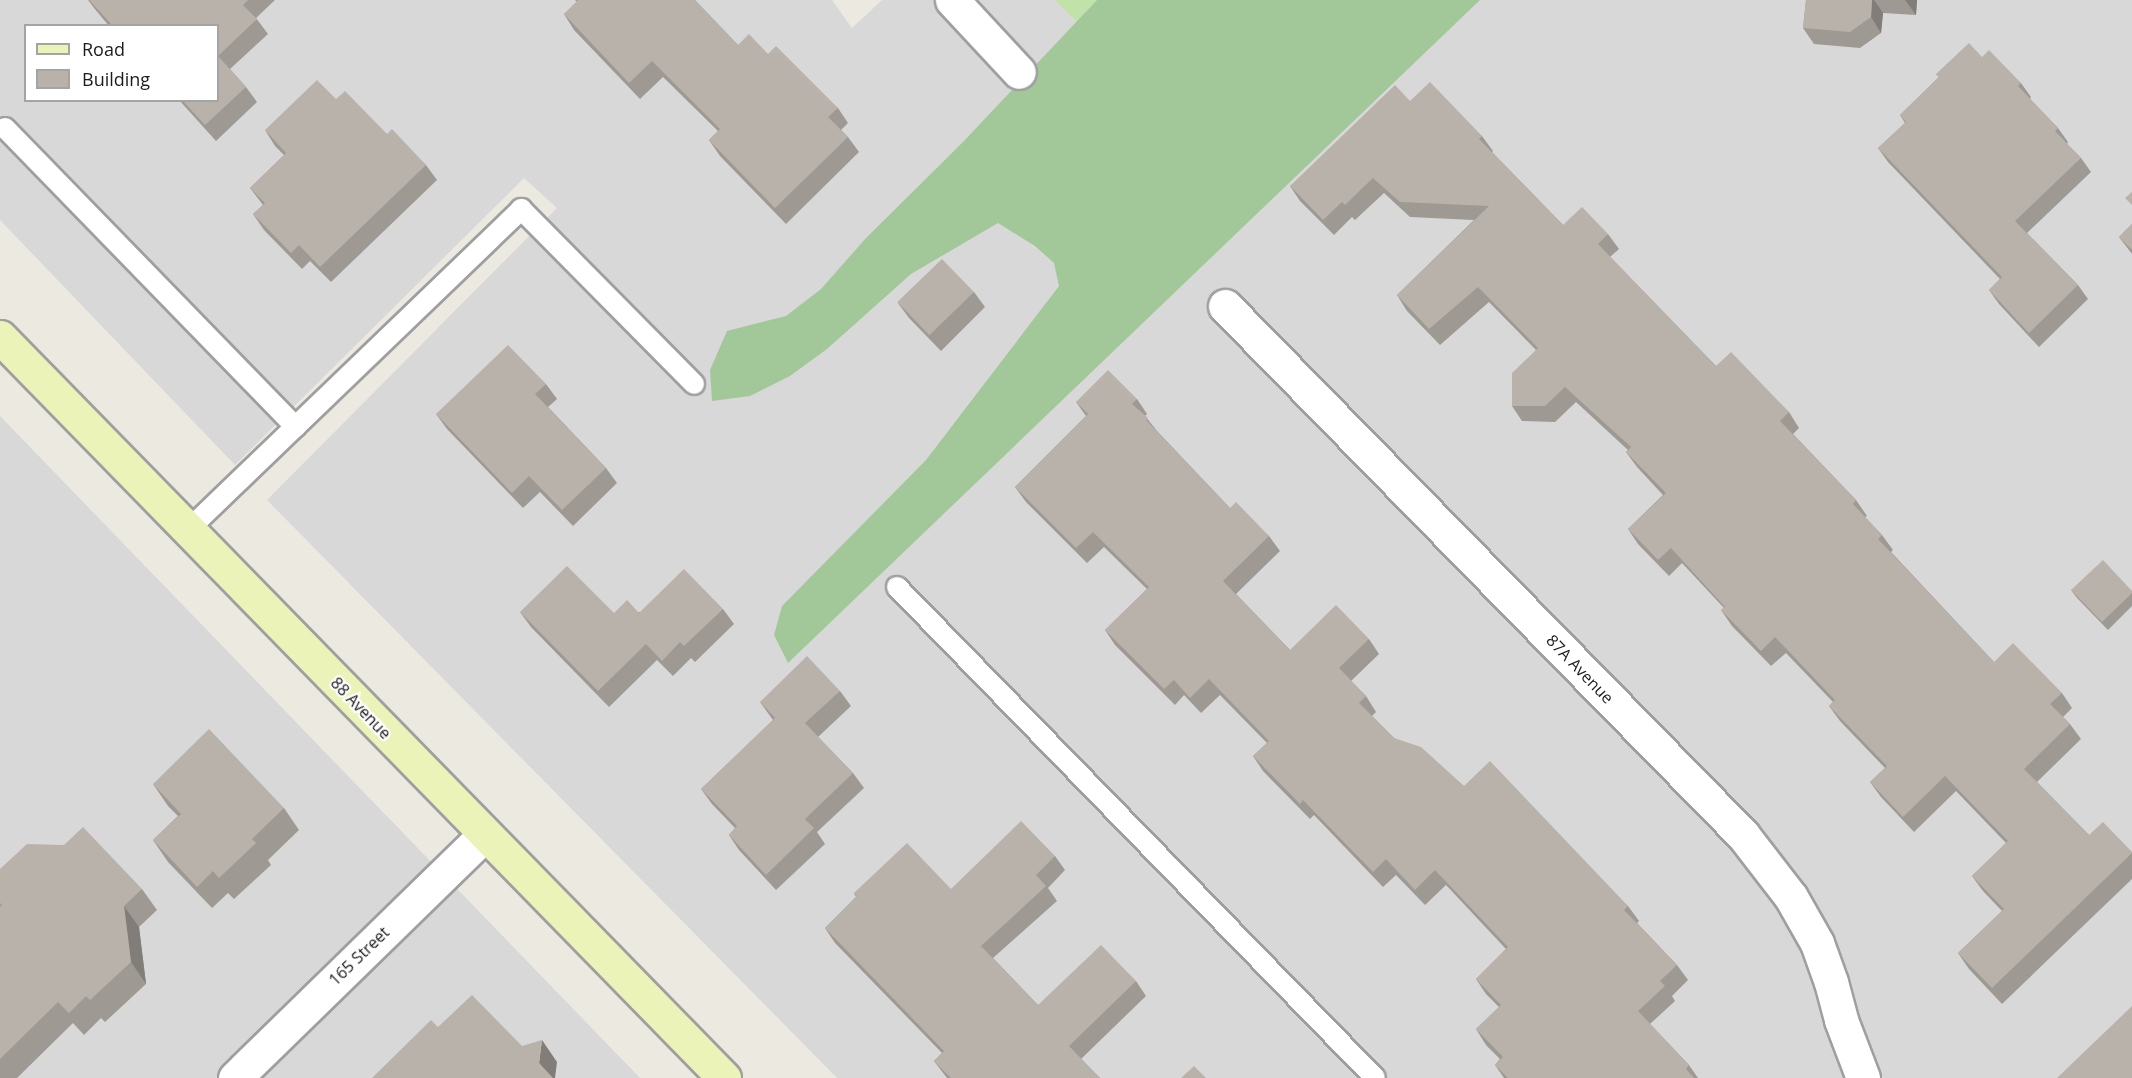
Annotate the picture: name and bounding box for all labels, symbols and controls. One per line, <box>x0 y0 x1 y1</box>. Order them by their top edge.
legend <box>24 24 219 102</box>
text: Road <box>82 37 125 61</box>
text: Building <box>82 67 150 91</box>
street label: 87A Avenue <box>1542 631 1618 707</box>
street label: 88 Avenue <box>327 673 395 743</box>
street label: 165 Street <box>325 923 393 989</box>

